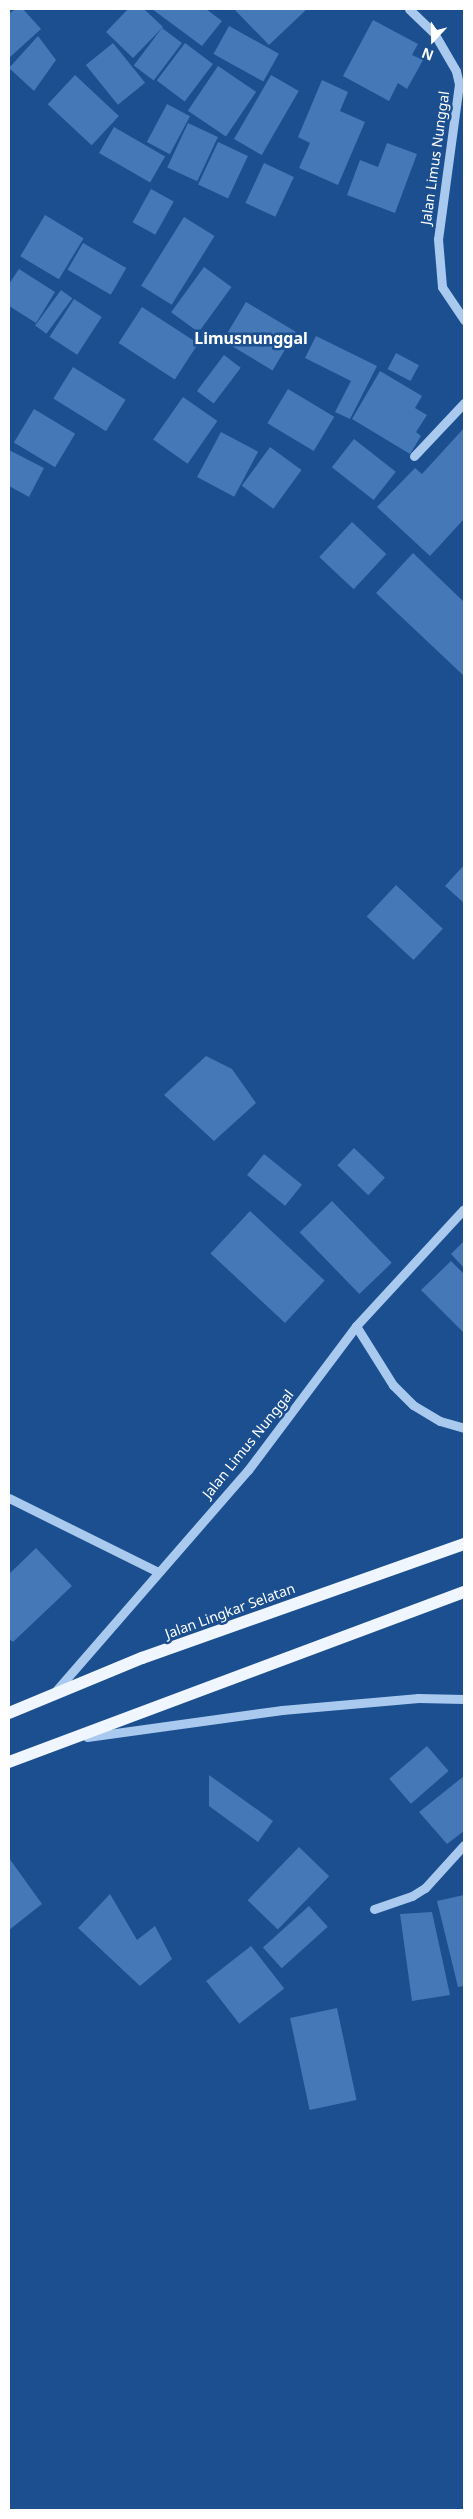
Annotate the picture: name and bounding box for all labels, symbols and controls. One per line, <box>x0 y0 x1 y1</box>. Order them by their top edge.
north arrow <box>408 15 458 65</box>
text: N <box>419 44 436 65</box>
street label: Jalan Limus Nunggal <box>417 90 453 226</box>
district label: Limusnunggal <box>194 328 308 348</box>
street label: Jalan Limus Nunggal <box>199 1386 297 1502</box>
street label: Jalan Lingkar Selatan <box>163 1580 297 1642</box>

